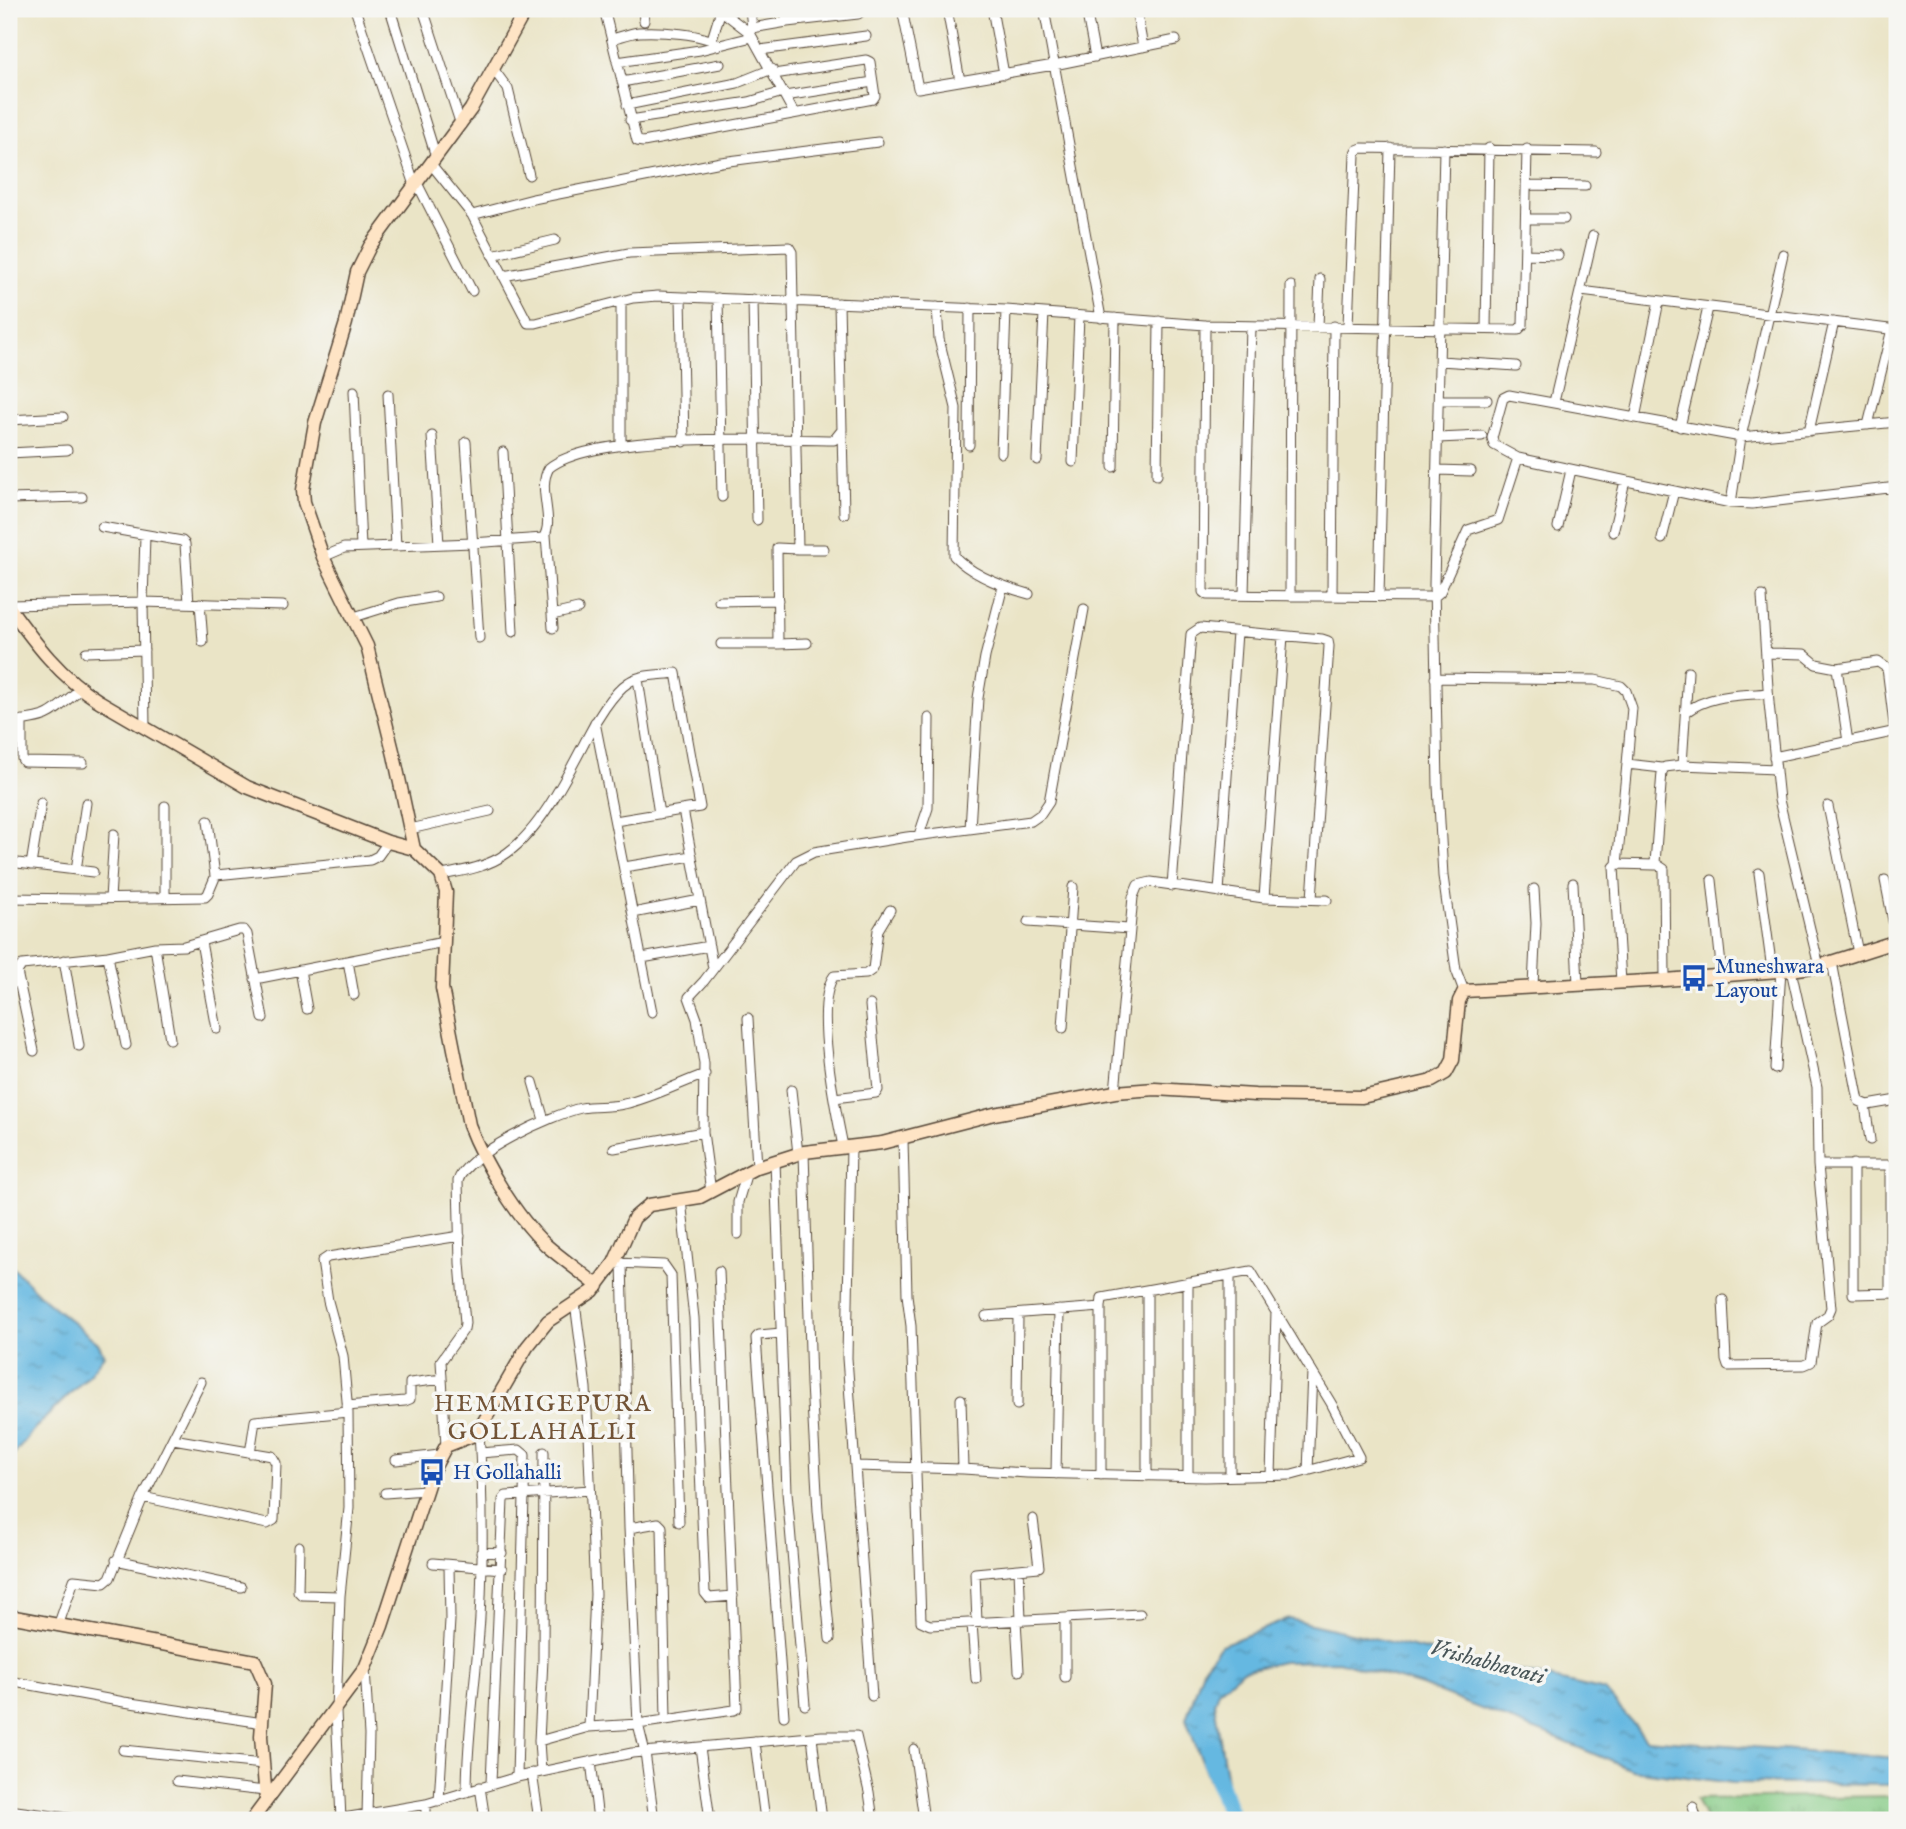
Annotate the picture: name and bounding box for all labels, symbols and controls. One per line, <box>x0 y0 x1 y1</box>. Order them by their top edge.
place label: Muneshwara Layout <box>1715 954 1825 1005</box>
bus stop icon: Muneshwara Layout <box>1679 963 1709 993</box>
district label: HEMMIGEPURA GOLLAHALLI <box>434 1389 652 1448</box>
bus stop icon: H Gollahalli <box>417 1457 447 1487</box>
place label: H Gollahalli <box>453 1460 562 1487</box>
water label: Vrishabhavati <box>1427 1633 1549 1692</box>

